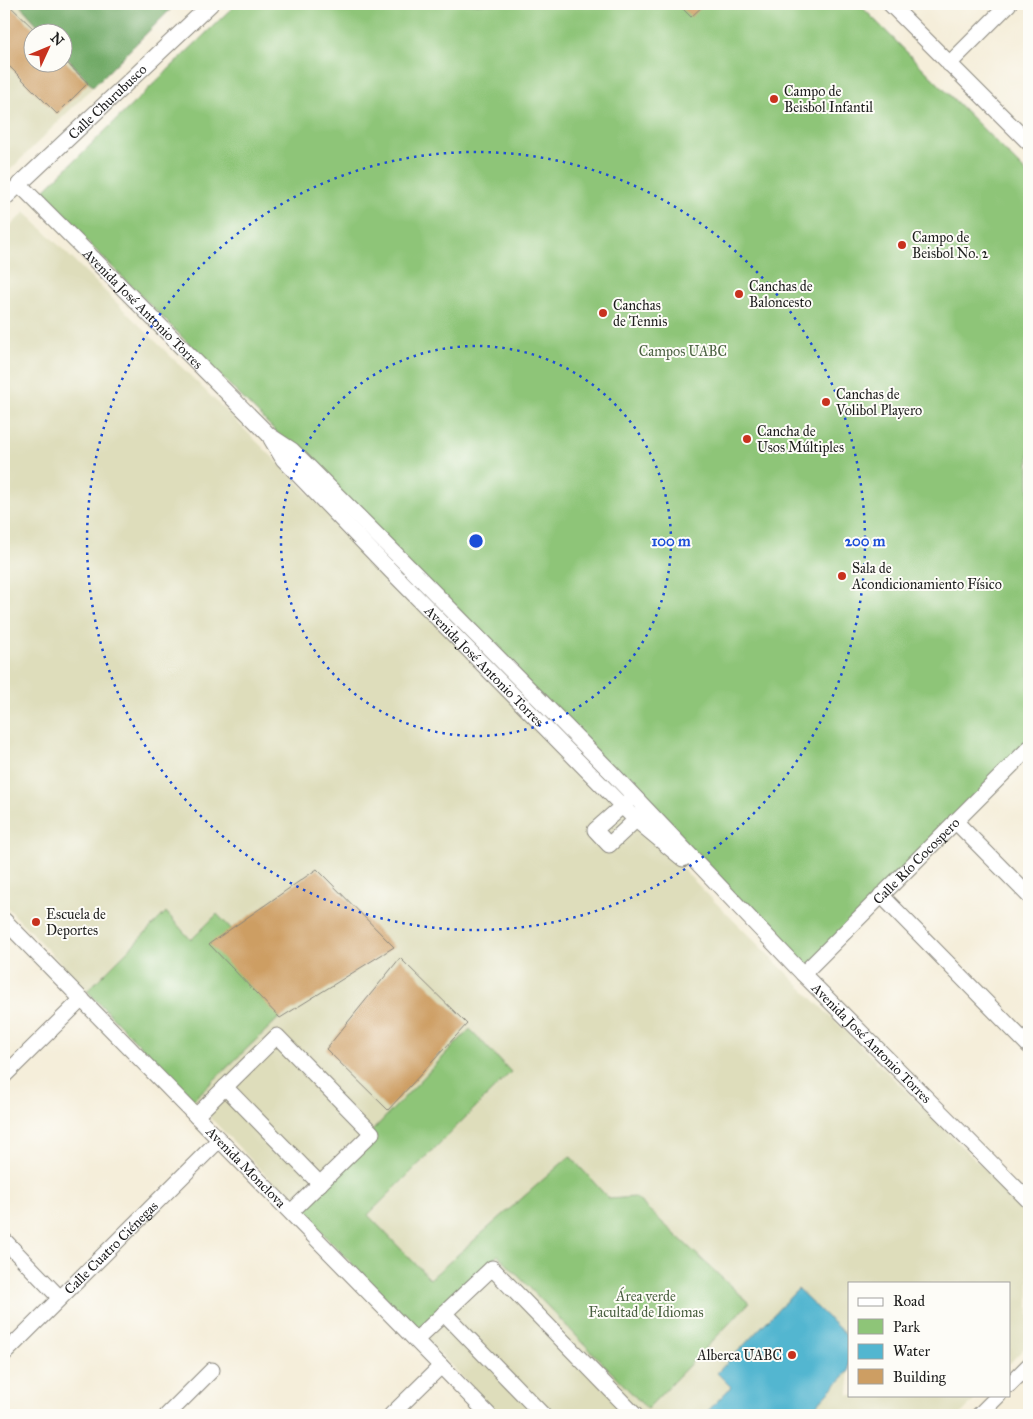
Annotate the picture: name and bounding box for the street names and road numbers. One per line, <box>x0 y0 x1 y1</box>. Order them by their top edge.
street label: Calle Churubusco <box>65 61 151 143</box>
street label: Avenida José Antonio Torres <box>79 245 206 373</box>
street label: Avenida José Antonio Torres <box>420 602 547 730</box>
street label: Calle Río Cocospero <box>870 814 963 908</box>
street label: Avenida José Antonio Torres <box>807 979 935 1107</box>
street label: Avenida Monclova <box>202 1123 289 1212</box>
street label: Calle Cuatro Ciénegas <box>61 1198 162 1298</box>

